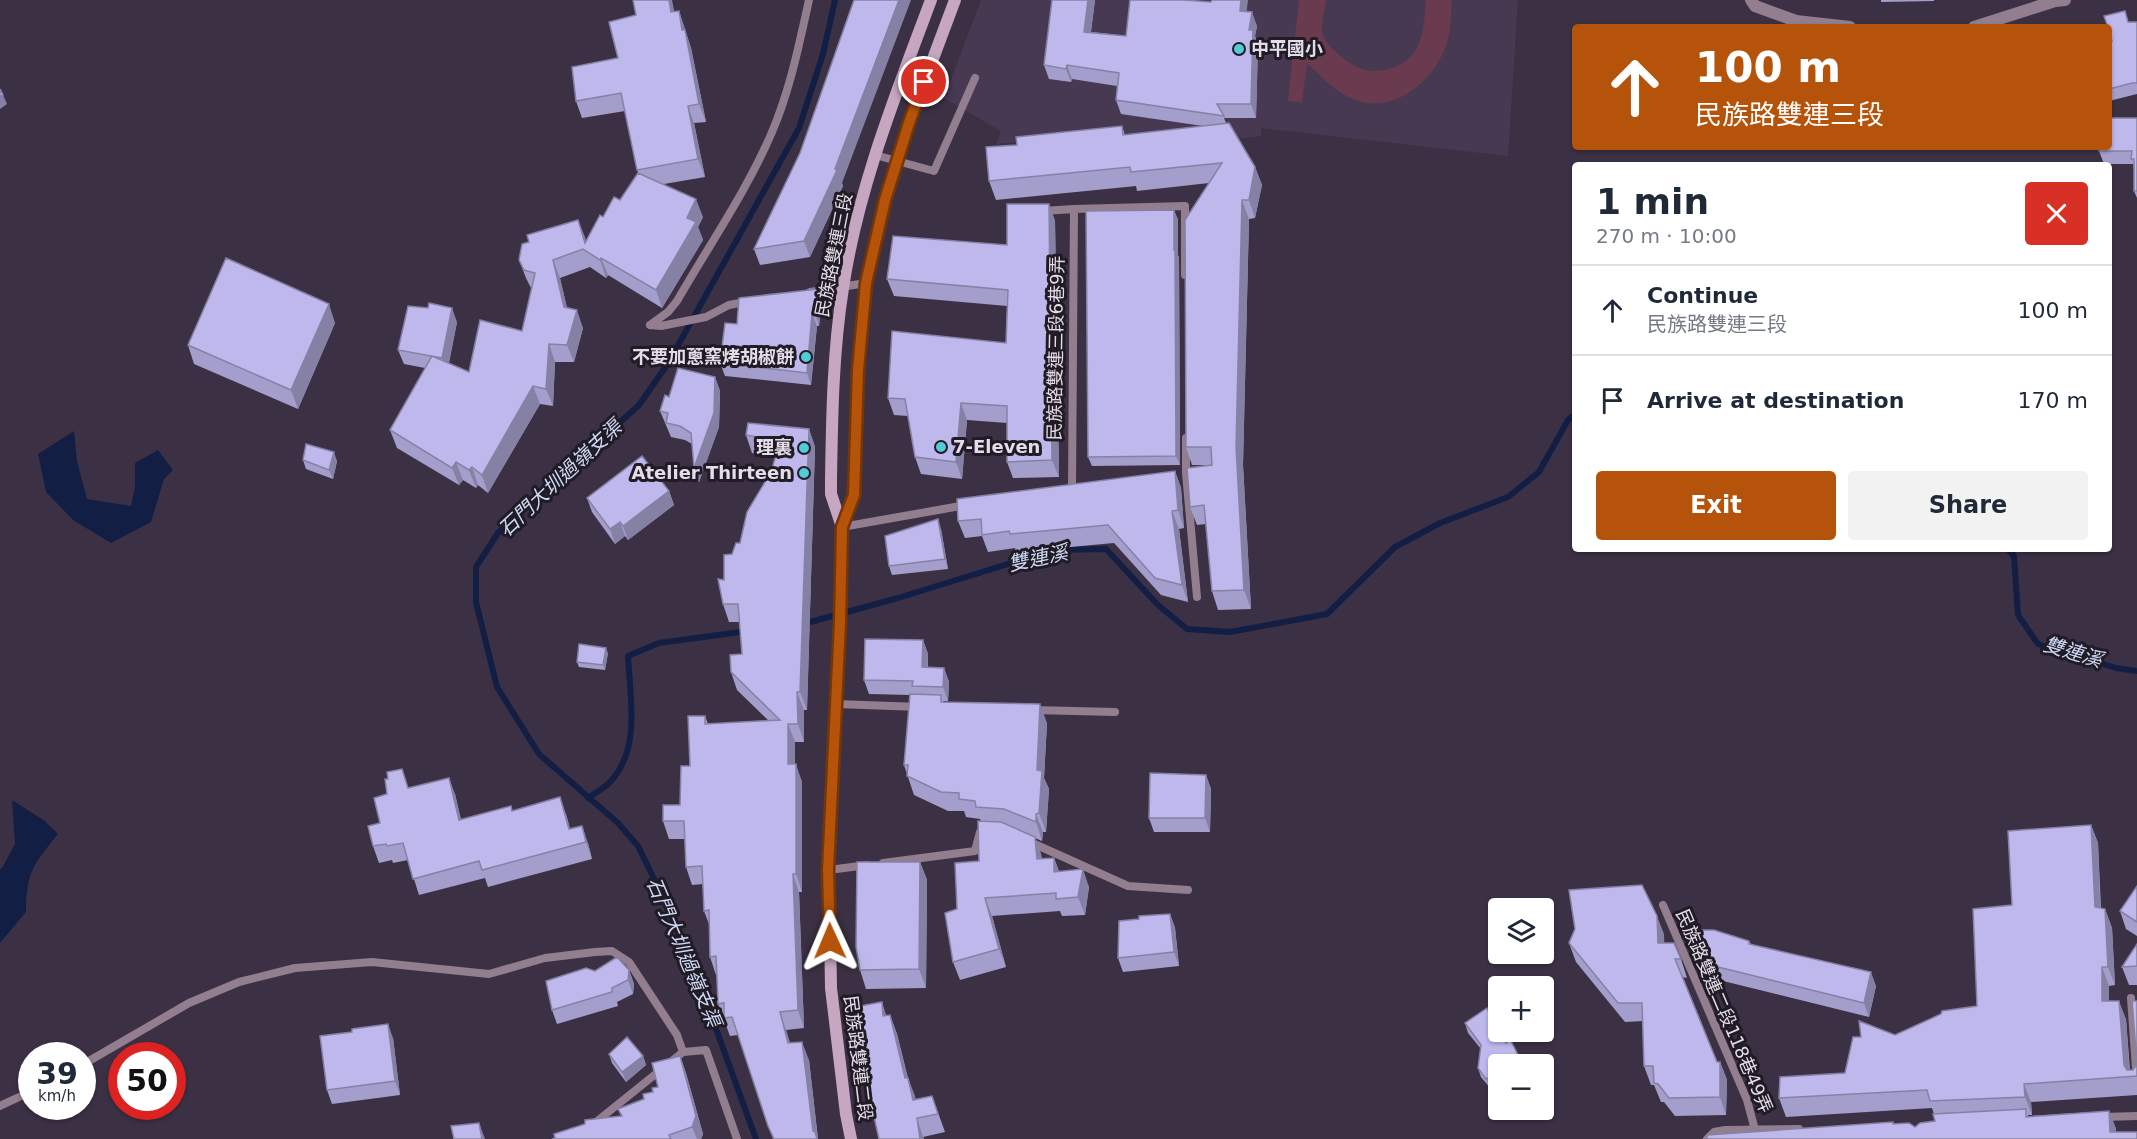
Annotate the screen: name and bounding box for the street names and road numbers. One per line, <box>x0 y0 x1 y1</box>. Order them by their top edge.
street label: 民族路雙連三段 <box>811 191 856 319</box>
street label: 民族路雙連三段6巷9弄 <box>1043 255 1068 441</box>
street label: 民族路雙連二段118巷49弄 <box>1672 906 1777 1116</box>
street label: 民族路雙連二段 <box>840 994 877 1122</box>

